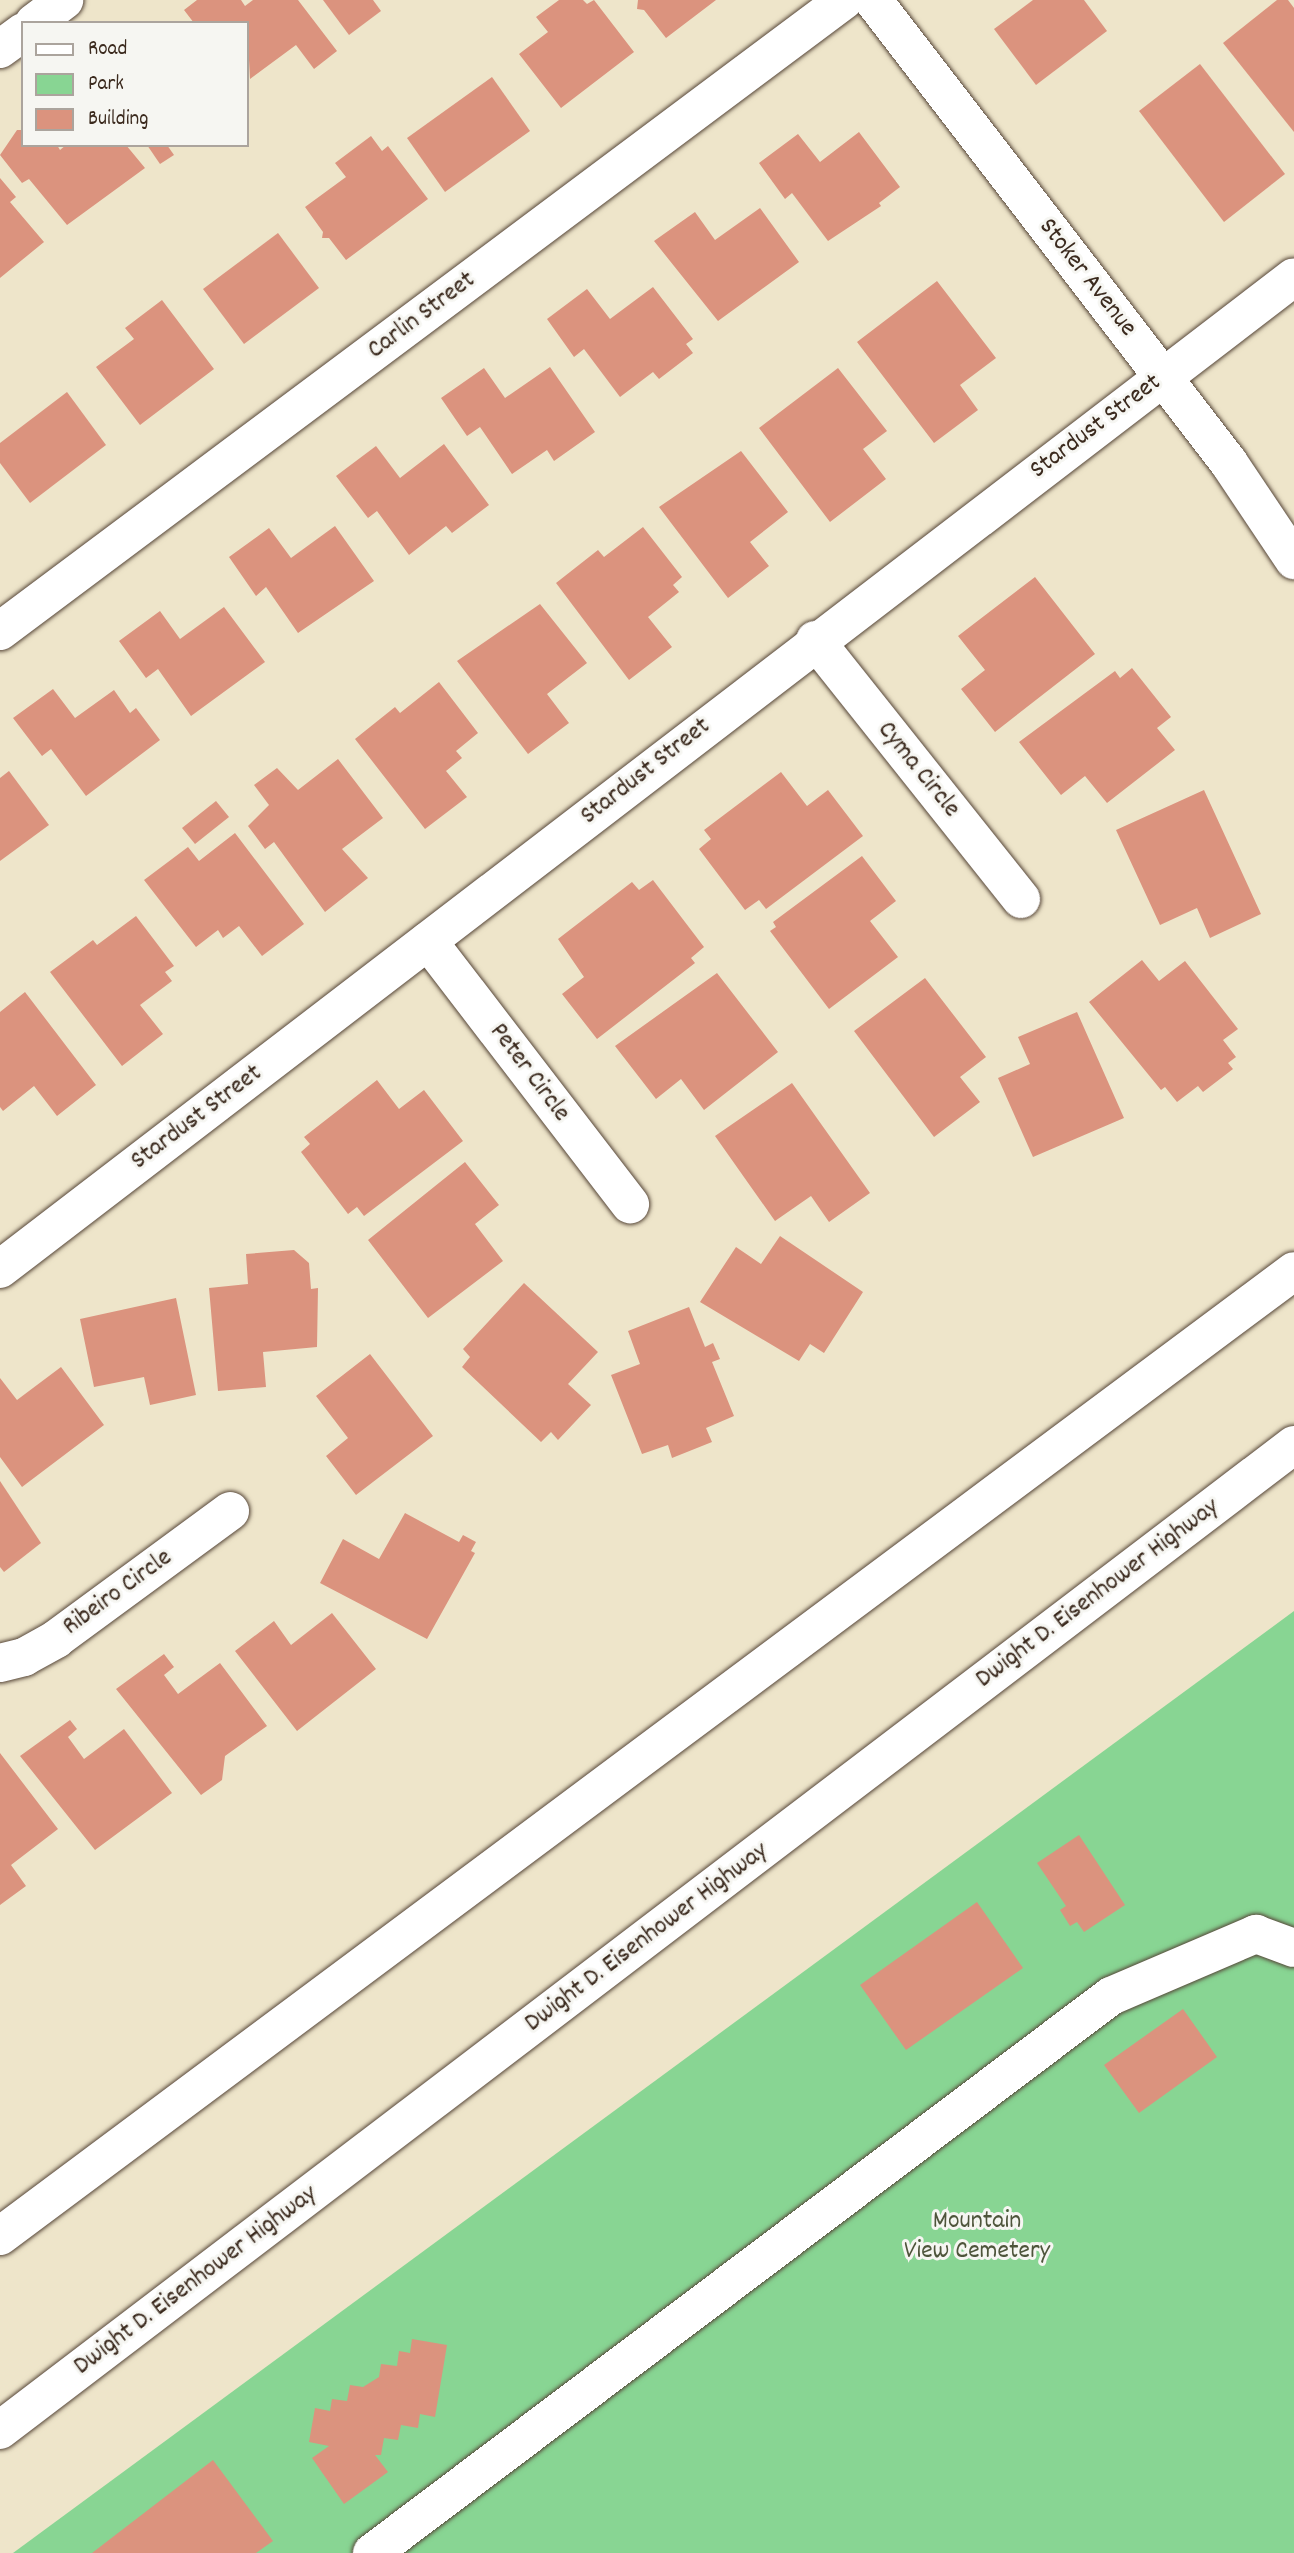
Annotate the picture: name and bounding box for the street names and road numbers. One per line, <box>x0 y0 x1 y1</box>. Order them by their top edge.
street label: Stoker Avenue <box>1031 213 1143 343</box>
street label: Carlin Street <box>362 265 482 367</box>
street label: Stardust Street <box>1024 368 1168 486</box>
street label: Stardust Street <box>575 712 717 832</box>
street label: Cyma Circle <box>870 716 966 824</box>
street label: Peter Circle <box>482 1018 576 1128</box>
street label: Stardust Street <box>125 1059 269 1177</box>
street label: Dwight D. Eisenhower Highway <box>970 1492 1226 1696</box>
street label: Ribeiro Circle <box>57 1543 179 1643</box>
street label: Dwight D. Eisenhower Highway <box>519 1836 775 2040</box>
street label: Dwight D. Eisenhower Highway <box>68 2179 324 2383</box>

